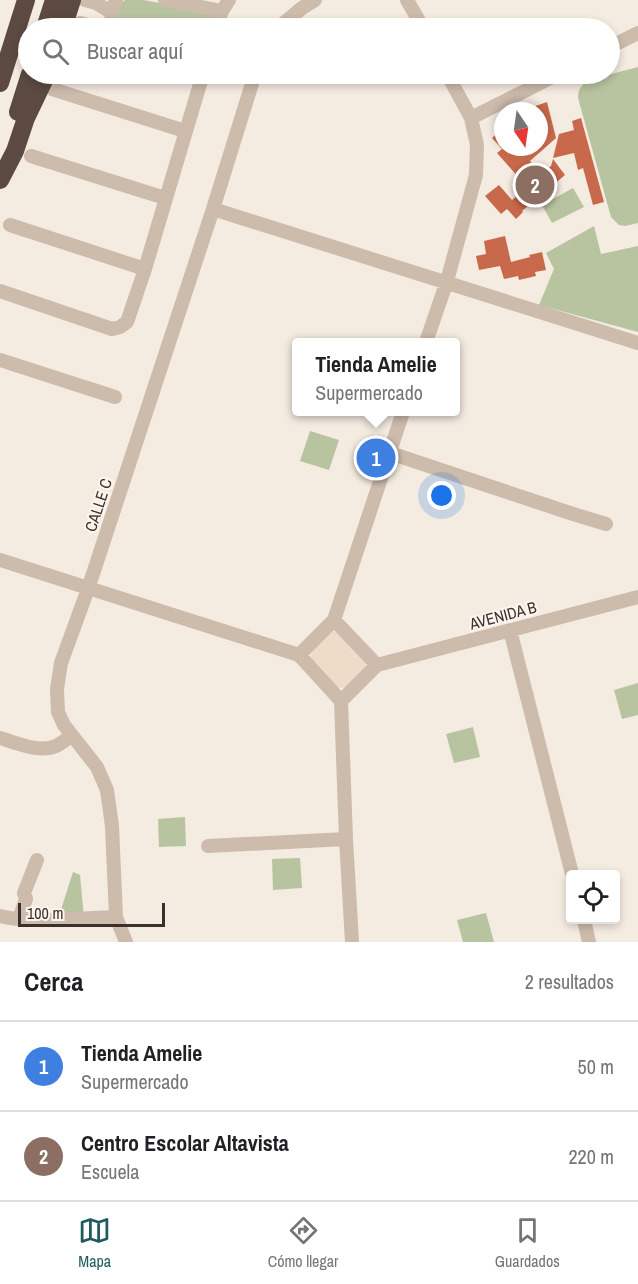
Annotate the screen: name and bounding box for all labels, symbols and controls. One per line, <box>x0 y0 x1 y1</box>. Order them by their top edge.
search box <box>18 18 620 84</box>
icon: search <box>39 35 72 68</box>
text: Buscar aquí <box>87 36 183 66</box>
north arrow <box>494 102 548 156</box>
pin: 2 <box>516 162 554 207</box>
popup <box>292 338 460 416</box>
text: Tienda Amelie <box>315 349 437 379</box>
text: Supermercado <box>315 379 423 406</box>
pin: 1 <box>356 436 395 480</box>
street label: CALLE C <box>79 476 117 534</box>
your location <box>427 481 456 510</box>
street label: AVENIDA B <box>466 595 539 635</box>
map controls <box>566 870 620 924</box>
button: locate <box>566 870 620 924</box>
scale bar <box>18 900 165 928</box>
text: 100 m <box>27 902 63 924</box>
text: Cerca <box>24 964 83 999</box>
text: 2 resultados <box>525 968 614 995</box>
text: Tienda Amelie <box>81 1038 202 1068</box>
text: 1 <box>39 1053 48 1080</box>
text: 50 m <box>578 1053 614 1080</box>
text: Supermercado <box>81 1068 189 1095</box>
text: Centro Escolar Altavista <box>81 1128 289 1158</box>
text: 2 <box>39 1143 48 1170</box>
text: 220 m <box>568 1143 614 1170</box>
text: Escuela <box>81 1158 139 1185</box>
tab: Mapa <box>78 1214 111 1272</box>
tab: Cómo llegar <box>268 1214 338 1272</box>
tab: Guardados <box>495 1214 560 1272</box>

